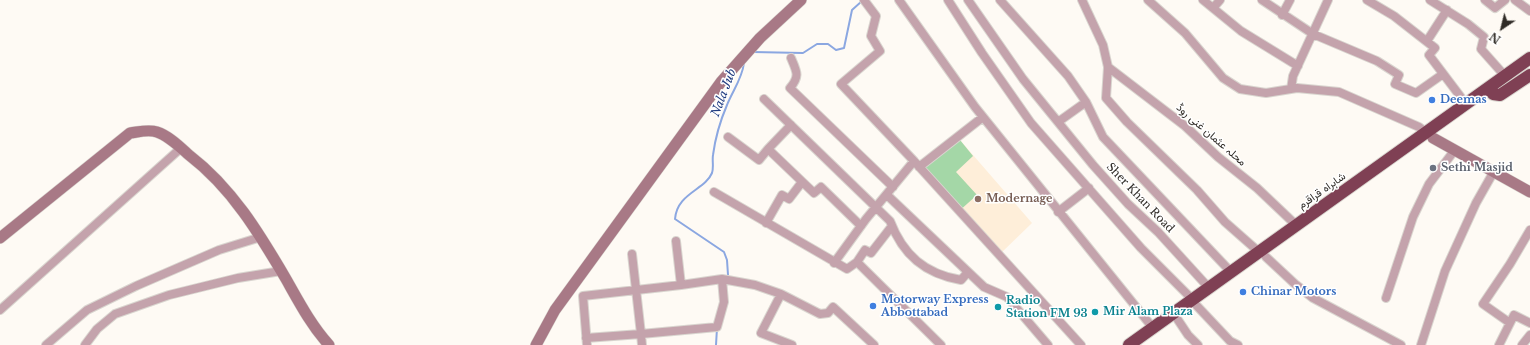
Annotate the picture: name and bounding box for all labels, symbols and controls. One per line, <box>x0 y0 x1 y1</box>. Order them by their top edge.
north arrow <box>1482 8 1522 48</box>
text: N <box>1487 29 1503 47</box>
water label: Nala Jub <box>708 67 740 119</box>
place label: Deemas <box>1440 93 1487 107</box>
marker: Deemas <box>1427 95 1437 105</box>
street label: محلہ عثمان غنی روڈ <box>1173 101 1249 169</box>
street label: Sher Khan Road <box>1103 160 1177 236</box>
place label: Sethi Masjid <box>1441 161 1513 175</box>
marker: Sethi Masjid <box>1428 163 1438 173</box>
street label: شاہراہ قراقرم <box>1296 170 1348 212</box>
place label: Modernage <box>986 192 1053 206</box>
marker: Modernage <box>973 194 983 204</box>
place label: Chinar Motors <box>1251 285 1336 299</box>
marker: Chinar Motors <box>1238 287 1248 297</box>
place label: Motorway Express Abbottabad <box>881 293 989 319</box>
place label: Radio Station FM 93 <box>1006 294 1088 320</box>
marker: Motorway Express Abbottabad <box>868 301 878 311</box>
marker: Radio Station FM 93 <box>993 302 1003 312</box>
place label: Mir Alam Plaza <box>1103 305 1193 319</box>
marker: Mir Alam Plaza <box>1090 307 1100 317</box>

